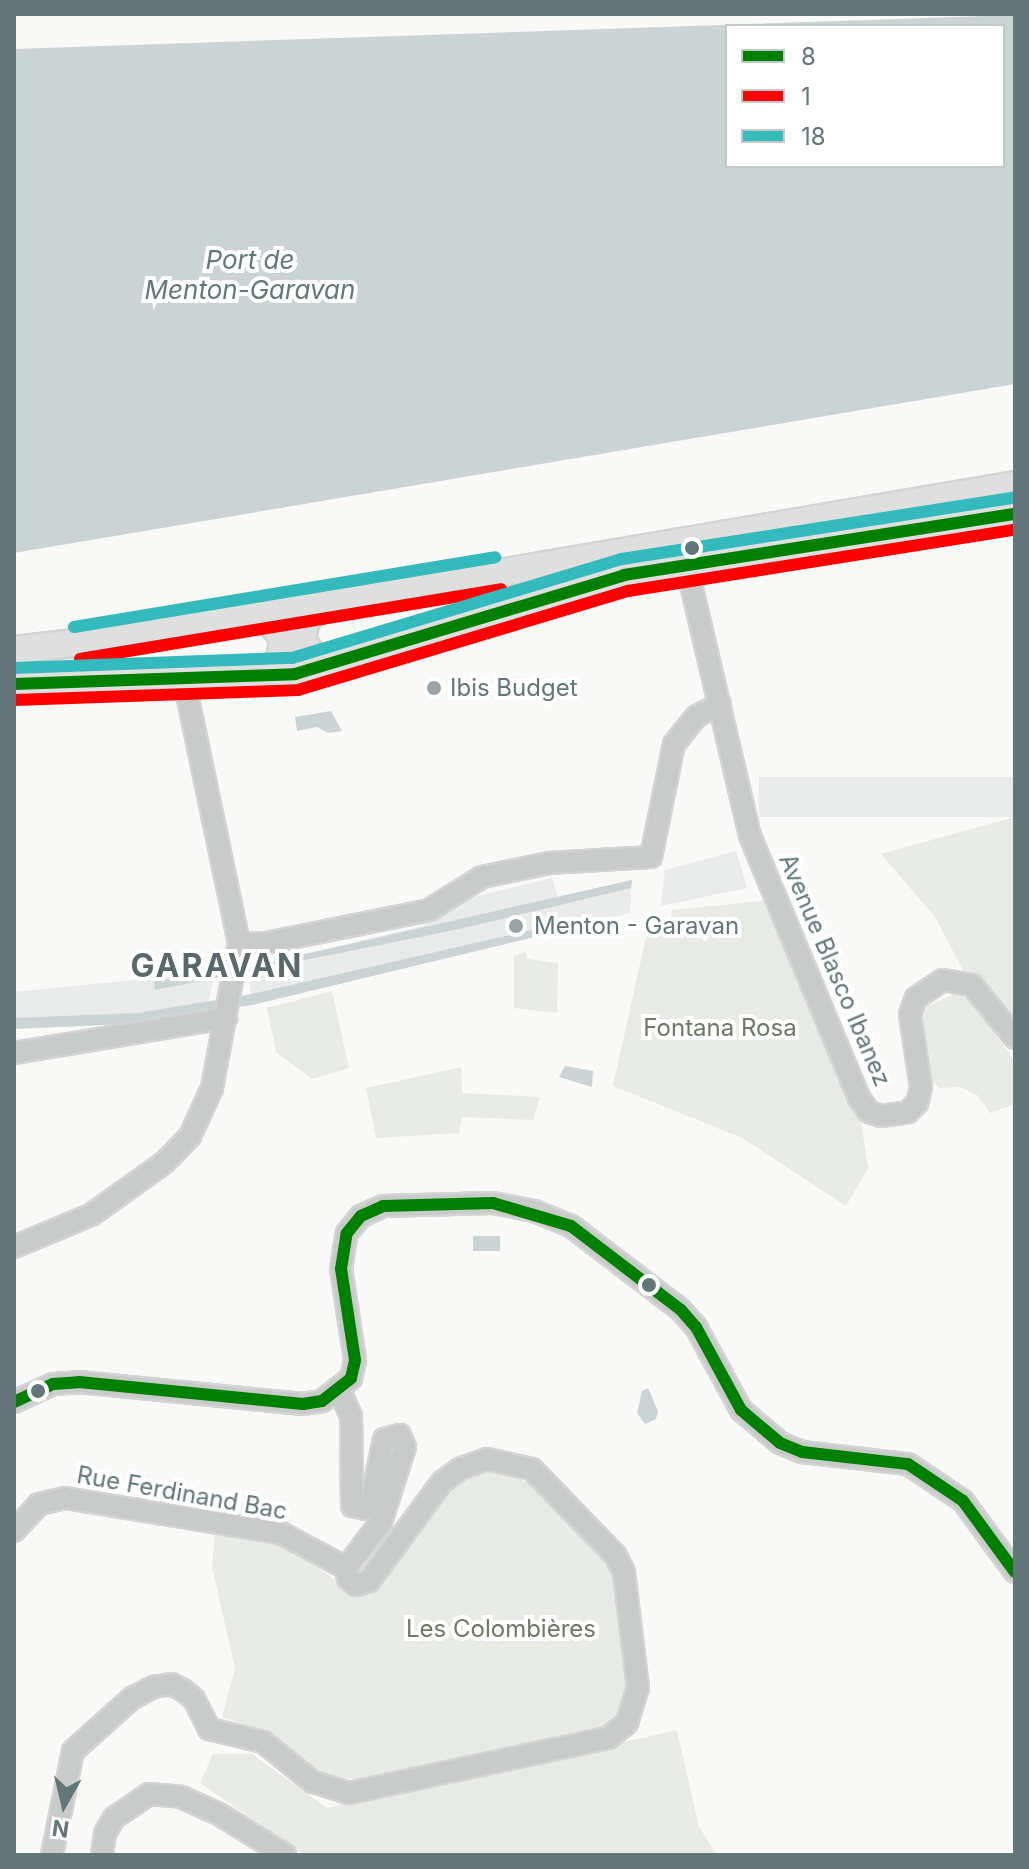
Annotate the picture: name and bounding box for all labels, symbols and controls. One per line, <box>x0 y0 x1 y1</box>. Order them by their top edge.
legend <box>725 24 1005 168</box>
text: 8 <box>801 42 816 71</box>
text: 1 <box>801 82 811 111</box>
text: 18 <box>801 122 826 151</box>
water label: Port de Menton-Garavan <box>145 244 355 306</box>
unlabelled marker <box>684 540 700 556</box>
place label: Ibis Budget <box>450 674 578 702</box>
marker: Ibis Budget <box>425 679 443 697</box>
street label: Avenue Blasco Ibanez <box>773 850 897 1090</box>
place label: Menton - Garavan <box>534 912 739 940</box>
marker: Menton - Garavan <box>505 915 527 937</box>
district label: GARAVAN <box>131 947 303 985</box>
park label: Fontana Rosa <box>643 1014 797 1042</box>
unlabelled marker <box>641 1277 657 1293</box>
unlabelled marker <box>30 1383 46 1399</box>
street label: Rue Ferdinand Bac <box>75 1460 289 1526</box>
park label: Les Colombières <box>406 1615 596 1643</box>
north arrow <box>24 1765 104 1845</box>
text: N <box>51 1815 71 1843</box>

